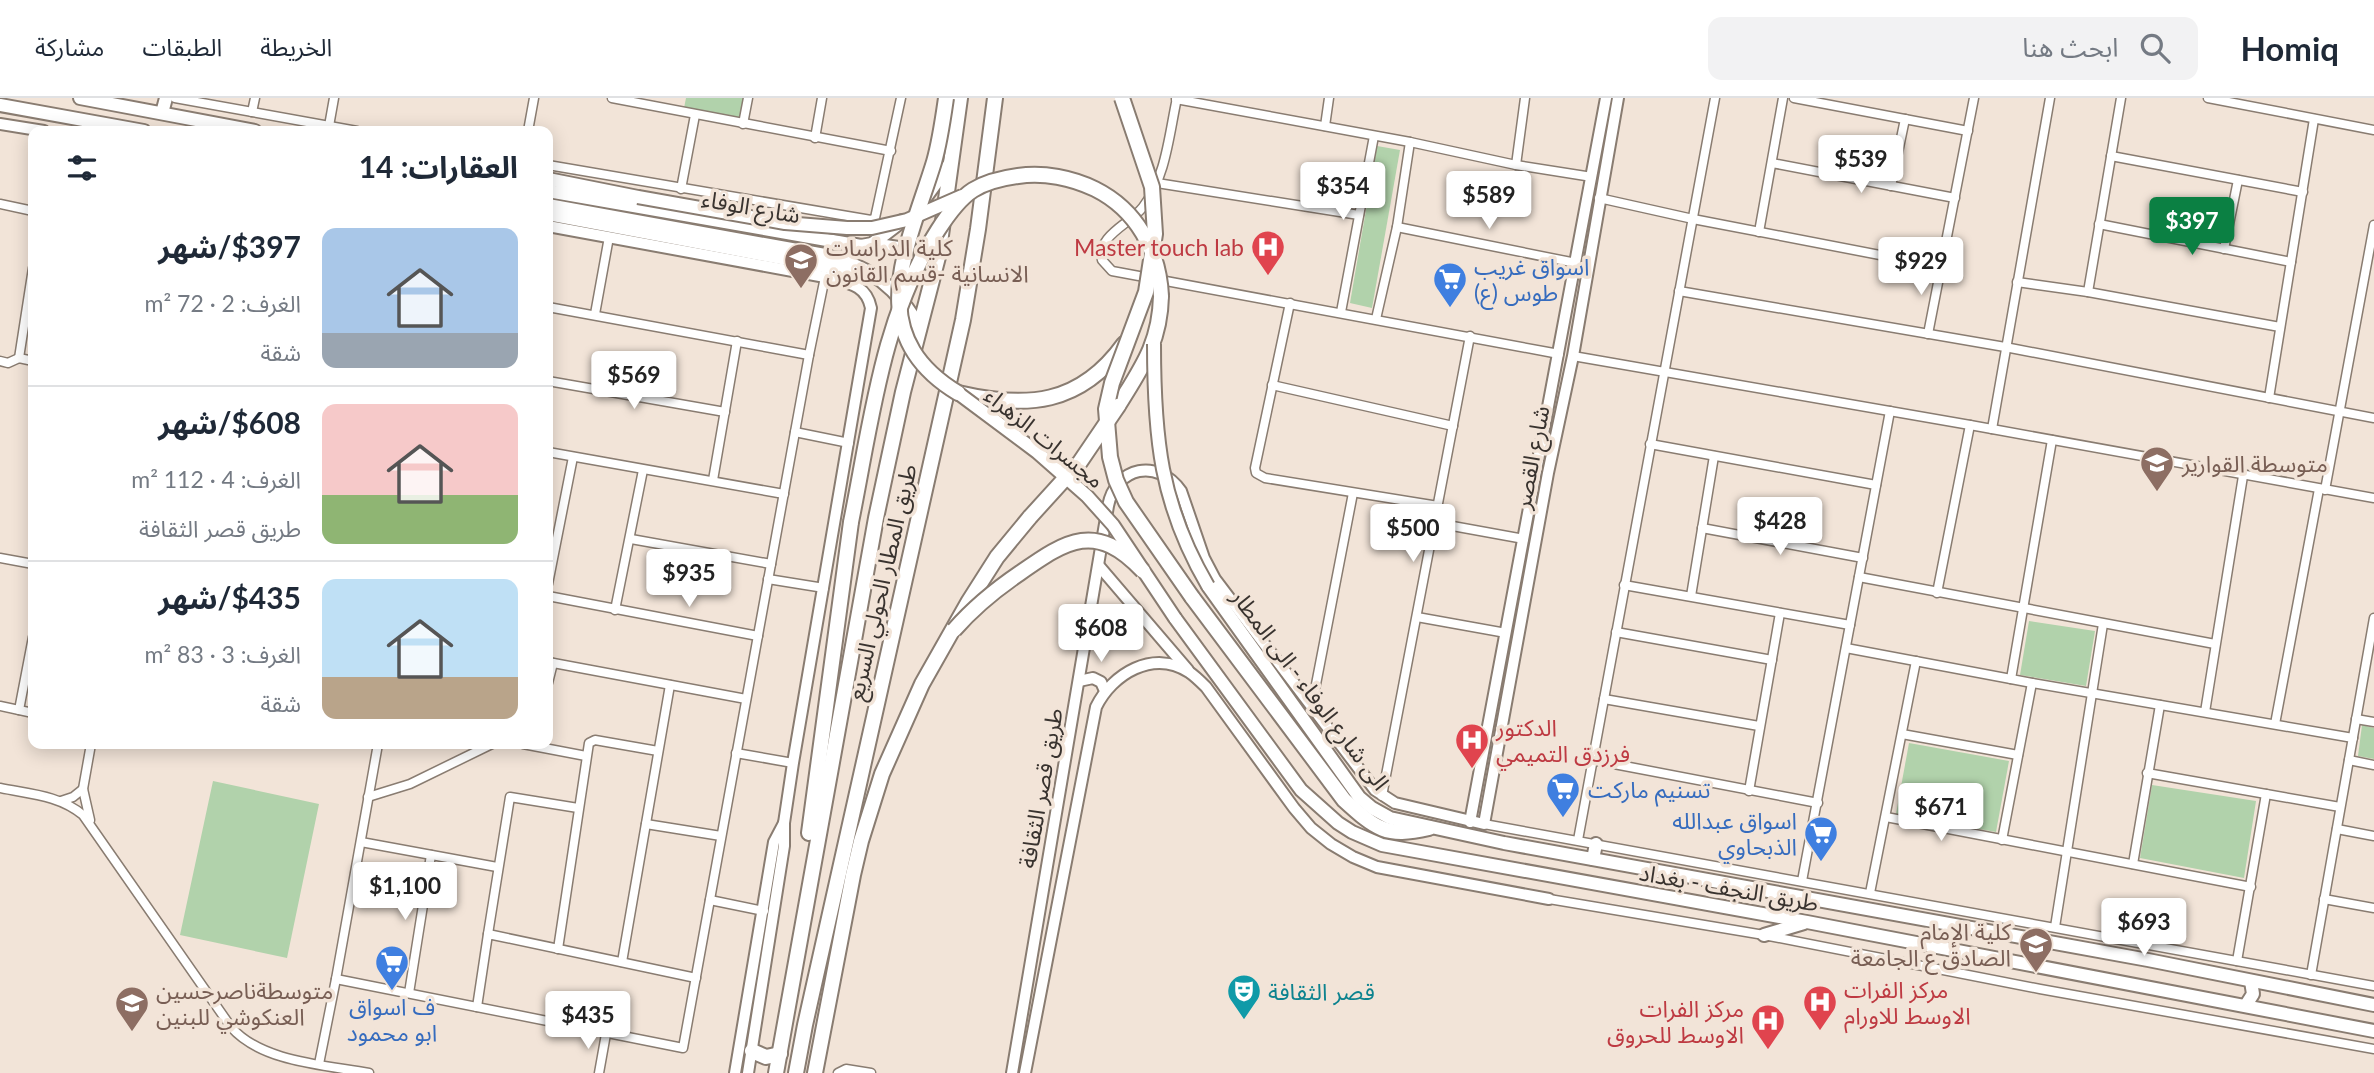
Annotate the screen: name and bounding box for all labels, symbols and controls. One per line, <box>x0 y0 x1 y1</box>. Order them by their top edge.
search box <box>1708 17 2198 80</box>
text: Homiq <box>2240 28 2339 68</box>
icon: search <box>2136 29 2174 67</box>
text: ابحث هنا <box>2022 31 2118 63</box>
text: مشاركة <box>35 32 104 61</box>
text: الطبقات <box>142 32 222 61</box>
text: الخريطة <box>260 32 332 61</box>
pin: $539 <box>1820 136 1902 195</box>
text: $539 <box>1834 144 1888 172</box>
text: العقارات: 14 <box>359 148 518 184</box>
icon: filters <box>63 149 101 187</box>
pin: $354 <box>1302 162 1384 222</box>
text: $354 <box>1316 171 1370 199</box>
pin: $589 <box>1448 172 1530 231</box>
text: $589 <box>1462 180 1516 208</box>
street label: شارع الوفاء <box>699 184 802 232</box>
pin: $397 <box>2151 198 2233 257</box>
text: $397 <box>2165 206 2219 234</box>
text: $397/شهر <box>158 228 301 264</box>
hospital icon: Master touch lab <box>1249 228 1287 277</box>
place label: كلية الدراسات الانسانية -قسم القانون <box>826 233 1029 291</box>
place label: Master touch lab <box>1074 233 1244 261</box>
pin: $929 <box>1880 238 1962 297</box>
school or university icon: كلية الدراسات الانسانية -قسم القانون <box>782 241 820 290</box>
text: $929 <box>1894 246 1948 274</box>
place label: اسواق غريب طوس (ع) <box>1474 252 1590 310</box>
icon: home <box>378 256 462 340</box>
supermarket icon: اسواق غريب طوس (ع) <box>1431 260 1469 309</box>
text: الغرف: 2 · 72 m² <box>145 289 301 317</box>
text: شقة <box>260 338 301 366</box>
pin: $569 <box>593 352 675 411</box>
text: $569 <box>607 360 661 388</box>
street label: مجسرات الزهراء <box>979 380 1110 494</box>
street label: شارع القصر <box>1507 403 1559 513</box>
text: $608/شهر <box>158 404 301 440</box>
icon: home <box>378 432 462 516</box>
school or university icon: متوسطة القوارير <box>2138 444 2176 493</box>
place label: متوسطة القوارير <box>2181 449 2328 478</box>
street label: طريق المطار الحولي السريع <box>840 461 926 704</box>
text: الغرف: 4 · 112 m² <box>131 465 301 493</box>
pin: $428 <box>1739 498 1821 557</box>
pin: $500 <box>1372 504 1454 564</box>
text: $428 <box>1753 506 1807 534</box>
text: $500 <box>1386 513 1440 541</box>
text: طريق قصر الثقافة <box>139 514 301 542</box>
pin: $935 <box>648 550 730 609</box>
text: $935 <box>662 558 716 586</box>
text: $435/شهر <box>158 579 301 615</box>
street label: الى شارع الوفاء - الى المطار <box>1222 582 1396 797</box>
pin: $608 <box>1060 604 1142 664</box>
icon: home <box>378 607 462 691</box>
text: $608 <box>1074 613 1128 641</box>
text: الغرف: 3 · 83 m² <box>145 640 301 668</box>
text: شقة <box>260 689 301 717</box>
street label: طريق قصر الثقافة <box>1012 706 1069 870</box>
place label: الدكتور فرزدق التميمي <box>1495 713 1630 771</box>
hospital icon: الدكتور فرزدق التميمي <box>1453 721 1491 770</box>
supermarket icon: تسنيم ماركت <box>1544 770 1582 819</box>
place label: تسنيم ماركت <box>1588 775 1711 807</box>
pin: $671 <box>1900 784 1982 843</box>
text: $671 <box>1914 792 1968 820</box>
place label: اسواق عبدالله الذبحاوي <box>1672 806 1797 864</box>
supermarket icon: اسواق عبدالله الذبحاوي <box>1802 814 1840 863</box>
street label: طريق النجف - بغداد <box>1637 857 1821 918</box>
pin: $1,100 <box>348 862 462 922</box>
text: $1,100 <box>369 871 441 899</box>
pin: $693 <box>2103 898 2185 958</box>
text: $693 <box>2117 907 2171 935</box>
place label: كلية الإمام الصادق ع الجامعة <box>1851 917 2012 975</box>
school or university icon: كلية الإمام الصادق ع الجامعة <box>2017 925 2055 974</box>
supermarket icon: ف اسواق ابو محمود <box>373 943 411 992</box>
theatre icon: قصر الثقافة <box>1225 972 1263 1021</box>
place label: مركز الفرات الاوسط للاورام <box>1844 975 1971 1034</box>
place label: متوسطةناصرحسين العنكوشي للبنين <box>156 976 333 1034</box>
place label: قصر الثقافة <box>1268 977 1375 1006</box>
hospital icon: مركز الفرات الاوسط للاورام <box>1801 983 1839 1032</box>
school or university icon: متوسطةناصرحسين العنكوشي للبنين <box>113 984 151 1033</box>
place label: ف اسواق ابو محمود <box>347 992 437 1047</box>
pin: $435 <box>547 992 629 1051</box>
place label: مركز الفرات الاوسط للحروق <box>1607 994 1744 1049</box>
text: $435 <box>561 1000 615 1028</box>
hospital icon: مركز الفرات الاوسط للحروق <box>1749 1002 1787 1051</box>

